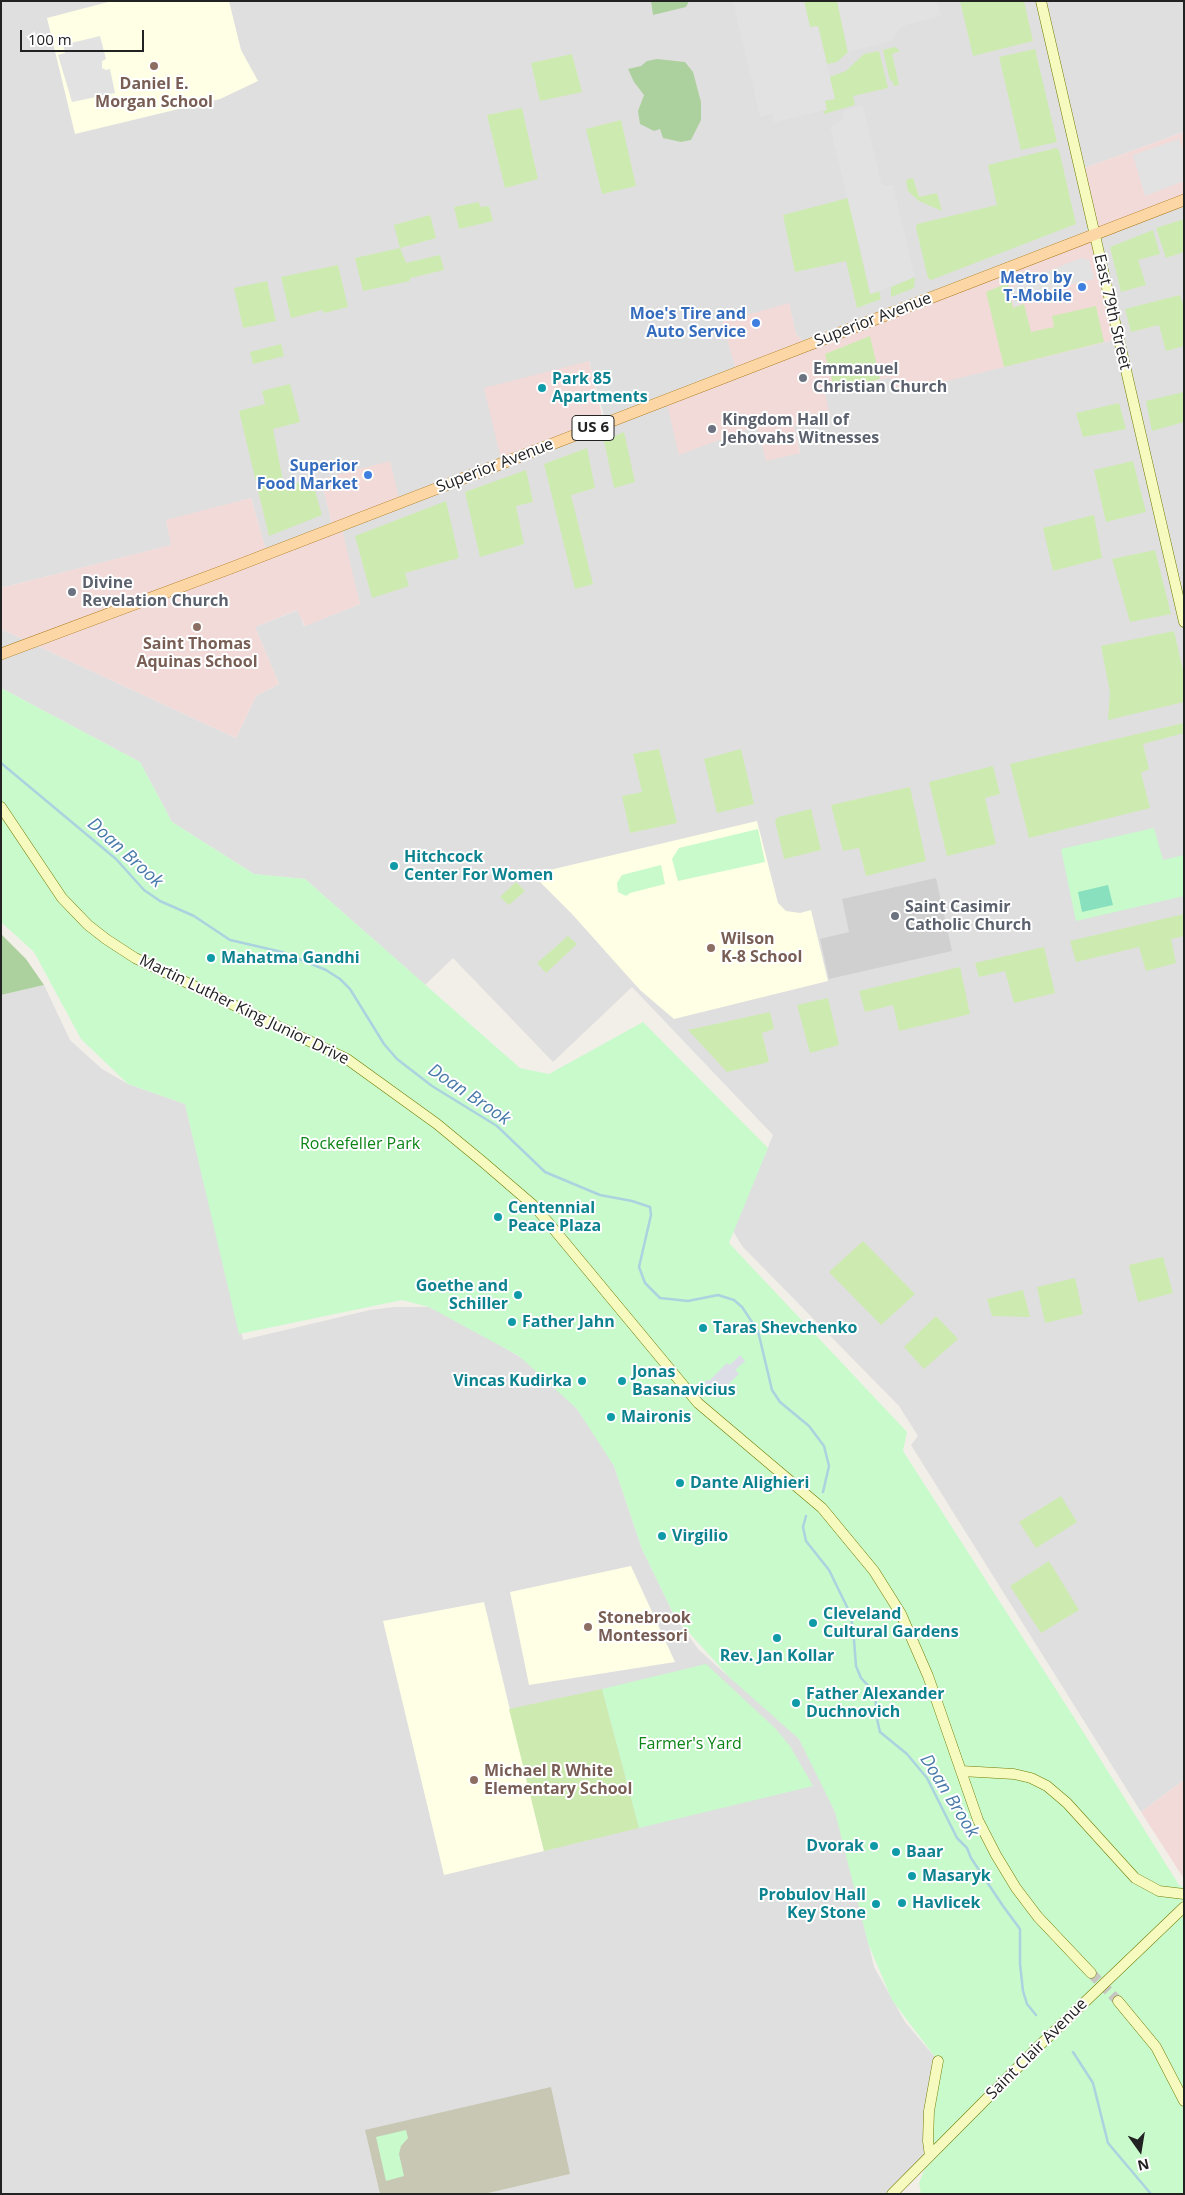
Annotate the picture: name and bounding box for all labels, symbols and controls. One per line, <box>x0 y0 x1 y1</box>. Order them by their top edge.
scale bar <box>22 20 146 52</box>
text: 100 m <box>28 29 72 49</box>
marker: Daniel E. Morgan School <box>148 60 160 72</box>
place label: Daniel E. Morgan School <box>95 74 213 112</box>
street label: East 79th Street <box>1089 252 1135 372</box>
place label: Metro by T-Mobile <box>1000 268 1072 306</box>
marker: Metro by T-Mobile <box>1076 281 1088 293</box>
street label: Superior Avenue <box>812 289 934 351</box>
place label: Moe's Tire and Auto Service <box>630 304 746 342</box>
marker: Moe's Tire and Auto Service <box>750 317 762 329</box>
place label: Emmanuel Christian Church <box>813 359 947 397</box>
place label: Park 85 Apartments <box>552 369 648 407</box>
marker: Emmanuel Christian Church <box>797 372 809 384</box>
marker: Park 85 Apartments <box>536 382 548 394</box>
place label: Kingdom Hall of Jehovahs Witnesses <box>722 410 879 448</box>
road number: US 6 <box>572 416 614 440</box>
marker: Kingdom Hall of Jehovahs Witnesses <box>706 423 718 435</box>
street label: Superior Avenue <box>434 435 556 497</box>
place label: Superior Food Market <box>257 456 358 494</box>
marker: Superior Food Market <box>362 469 374 481</box>
place label: Divine Revelation Church <box>82 573 229 611</box>
marker: Divine Revelation Church <box>66 586 78 598</box>
marker: Saint Thomas Aquinas School <box>191 621 203 633</box>
place label: Saint Thomas Aquinas School <box>136 634 258 672</box>
water label: Doan Brook <box>83 813 167 893</box>
place label: Hitchcock Center For Women <box>404 847 553 885</box>
marker: Hitchcock Center For Women <box>388 860 400 872</box>
place label: Saint Casimir Catholic Church <box>905 897 1032 935</box>
marker: Saint Casimir Catholic Church <box>889 910 901 922</box>
place label: Wilson K-8 School <box>721 929 802 967</box>
marker: Wilson K-8 School <box>705 942 717 954</box>
place label: Mahatma Gandhi <box>221 948 360 968</box>
street label: Martin Luther King Junior Drive <box>136 951 352 1069</box>
marker: Mahatma Gandhi <box>205 952 217 964</box>
water label: Doan Brook <box>424 1060 514 1130</box>
park label: Rockefeller Park <box>300 1134 420 1154</box>
place label: Centennial Peace Plaza <box>508 1198 601 1236</box>
marker: Centennial Peace Plaza <box>492 1211 504 1223</box>
place label: Goethe and Schiller <box>416 1276 508 1314</box>
marker: Goethe and Schiller <box>512 1289 524 1301</box>
place label: Father Jahn <box>522 1312 615 1332</box>
marker: Father Jahn <box>506 1316 518 1328</box>
place label: Taras Shevchenko <box>713 1318 857 1338</box>
marker: Taras Shevchenko <box>697 1322 709 1334</box>
place label: Jonas Basanavicius <box>632 1362 736 1400</box>
place label: Vincas Kudirka <box>453 1371 572 1391</box>
marker: Vincas Kudirka <box>576 1375 588 1387</box>
marker: Jonas Basanavicius <box>616 1375 628 1387</box>
place label: Maironis <box>621 1407 691 1427</box>
marker: Maironis <box>605 1411 617 1423</box>
place label: Dante Alighieri <box>690 1473 809 1493</box>
marker: Dante Alighieri <box>674 1477 686 1489</box>
place label: Virgilio <box>672 1526 728 1546</box>
marker: Virgilio <box>656 1530 668 1542</box>
place label: Cleveland Cultural Gardens <box>823 1604 959 1642</box>
place label: Stonebrook Montessori <box>598 1608 691 1646</box>
marker: Cleveland Cultural Gardens <box>807 1617 819 1629</box>
marker: Stonebrook Montessori <box>582 1621 594 1633</box>
marker: Rev. Jan Kollar <box>771 1632 783 1644</box>
place label: Rev. Jan Kollar <box>720 1646 834 1666</box>
place label: Father Alexander Duchnovich <box>806 1684 944 1722</box>
marker: Father Alexander Duchnovich <box>790 1697 802 1709</box>
park label: Farmer's Yard <box>638 1734 742 1754</box>
water label: Doan Brook <box>915 1750 983 1842</box>
place label: Michael R White Elementary School <box>484 1761 632 1799</box>
marker: Michael R White Elementary School <box>468 1774 480 1786</box>
place label: Dvorak <box>806 1836 864 1856</box>
marker: Dvorak <box>868 1840 880 1852</box>
place label: Baar <box>906 1842 943 1862</box>
marker: Baar <box>890 1846 902 1858</box>
place label: Masaryk <box>922 1866 991 1886</box>
marker: Masaryk <box>906 1870 918 1882</box>
place label: Probulov Hall Key Stone <box>758 1885 866 1923</box>
place label: Havlicek <box>912 1893 980 1913</box>
marker: Havlicek <box>896 1897 908 1909</box>
marker: Probulov Hall Key Stone <box>870 1898 882 1910</box>
street label: Saint Clair Avenue <box>983 1995 1091 2103</box>
north arrow <box>1115 2125 1165 2175</box>
text: N <box>1136 2155 1151 2176</box>

